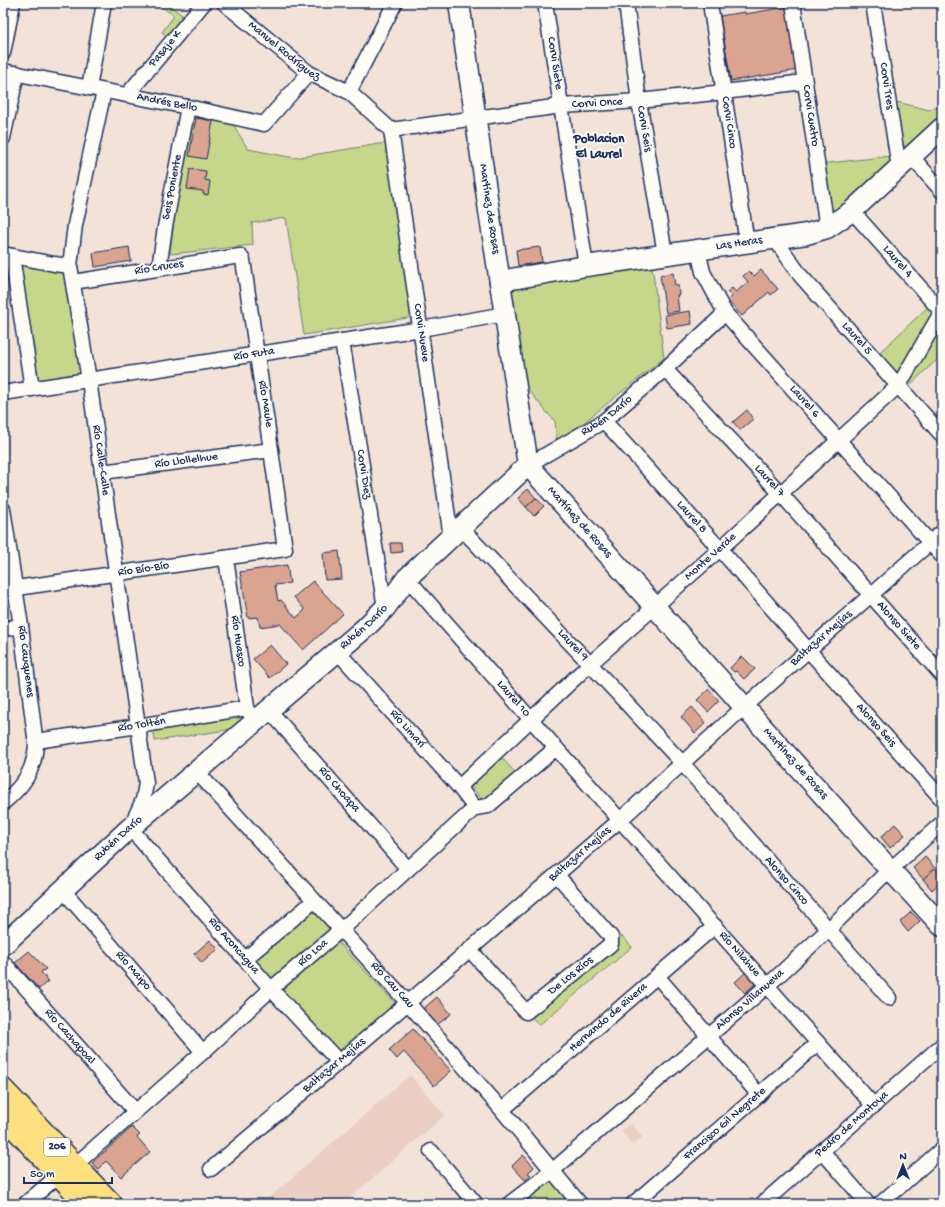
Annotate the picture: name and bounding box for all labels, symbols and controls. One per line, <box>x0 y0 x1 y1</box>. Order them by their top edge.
street label: Manuel Rodríguez <box>245 18 323 84</box>
street label: Pasaje K <box>146 27 186 71</box>
street label: Corvi Siete <box>543 36 566 91</box>
street label: Corvi Tres <box>875 62 897 111</box>
street label: Corvi Cuatro <box>798 84 822 147</box>
street label: Andrés Bello <box>135 90 199 116</box>
street label: Corvi Once <box>571 95 624 112</box>
street label: Corvi Cinco <box>717 95 739 150</box>
street label: Corvi Seis <box>633 105 655 153</box>
district label: Poblacion El Laurel <box>572 132 625 162</box>
street label: Seis Poniente <box>160 153 186 221</box>
street label: Martínez de Rosas <box>475 163 503 255</box>
street label: Las Heras <box>715 233 764 254</box>
street label: Laurel 4 <box>879 243 915 281</box>
street label: Río Cruces <box>134 257 185 279</box>
street label: Corvi Nueve <box>410 303 432 364</box>
street label: Laurel 5 <box>838 319 875 358</box>
street label: Río Futa <box>233 344 276 365</box>
street label: Río Maule <box>254 379 276 429</box>
street label: Laurel 6 <box>786 383 823 421</box>
street label: Rubén Darío <box>579 393 636 440</box>
street label: Río Calle-Calle <box>88 424 112 497</box>
street label: Corvi Diez <box>353 449 374 501</box>
street label: Río Llollelhue <box>154 450 220 472</box>
street label: Laurel 7 <box>751 462 788 501</box>
street label: Martínez de Rosas <box>544 484 615 561</box>
street label: Laurel 8 <box>673 498 710 537</box>
street label: Monte Verde <box>682 530 740 584</box>
street label: Río Bío-Bío <box>117 559 170 580</box>
street label: Alonso Siete <box>873 599 924 654</box>
street label: Rubén Darío <box>337 602 391 653</box>
street label: Baltazar Mejías <box>787 607 856 670</box>
street label: Río Huasco <box>227 615 248 668</box>
street label: Río Cauquenes <box>14 625 37 699</box>
street label: Laurel 9 <box>554 627 591 664</box>
street label: Laurel 10 <box>493 678 533 720</box>
street label: Alonso Seis <box>853 701 899 750</box>
street label: Río Limarí <box>386 707 428 752</box>
street label: Río Toltén <box>117 714 167 736</box>
street label: Martínez de Rosas <box>760 725 831 803</box>
street label: Río Choapa <box>315 764 363 816</box>
street label: Rubén Darío <box>91 813 146 864</box>
street label: Baltazar Mejías <box>545 823 615 886</box>
street label: Alonso Cinco <box>761 854 811 908</box>
street label: Río Aconcagua <box>205 915 262 978</box>
street label: Río Nilahue <box>715 929 764 981</box>
street label: Río Loa <box>295 936 331 970</box>
street label: Río Maipo <box>112 948 154 994</box>
street label: De Los Ríos <box>544 953 597 999</box>
street label: Río Cau Cau <box>367 959 417 1012</box>
street label: Alonso Villanueva <box>713 966 788 1034</box>
street label: Hernando de Rivera <box>567 980 651 1055</box>
street label: Río Cachapoal <box>41 1006 98 1068</box>
street label: Baltazar Mejías <box>299 1035 369 1097</box>
street label: Francisco Gil Negrete <box>680 1084 770 1164</box>
street label: Pedro de Montoya <box>812 1088 892 1161</box>
road number: 206 <box>44 1138 70 1156</box>
north arrow <box>883 1145 923 1185</box>
text: N <box>899 1151 907 1163</box>
scale bar <box>24 1159 112 1185</box>
text: 50 m <box>30 1168 55 1182</box>

